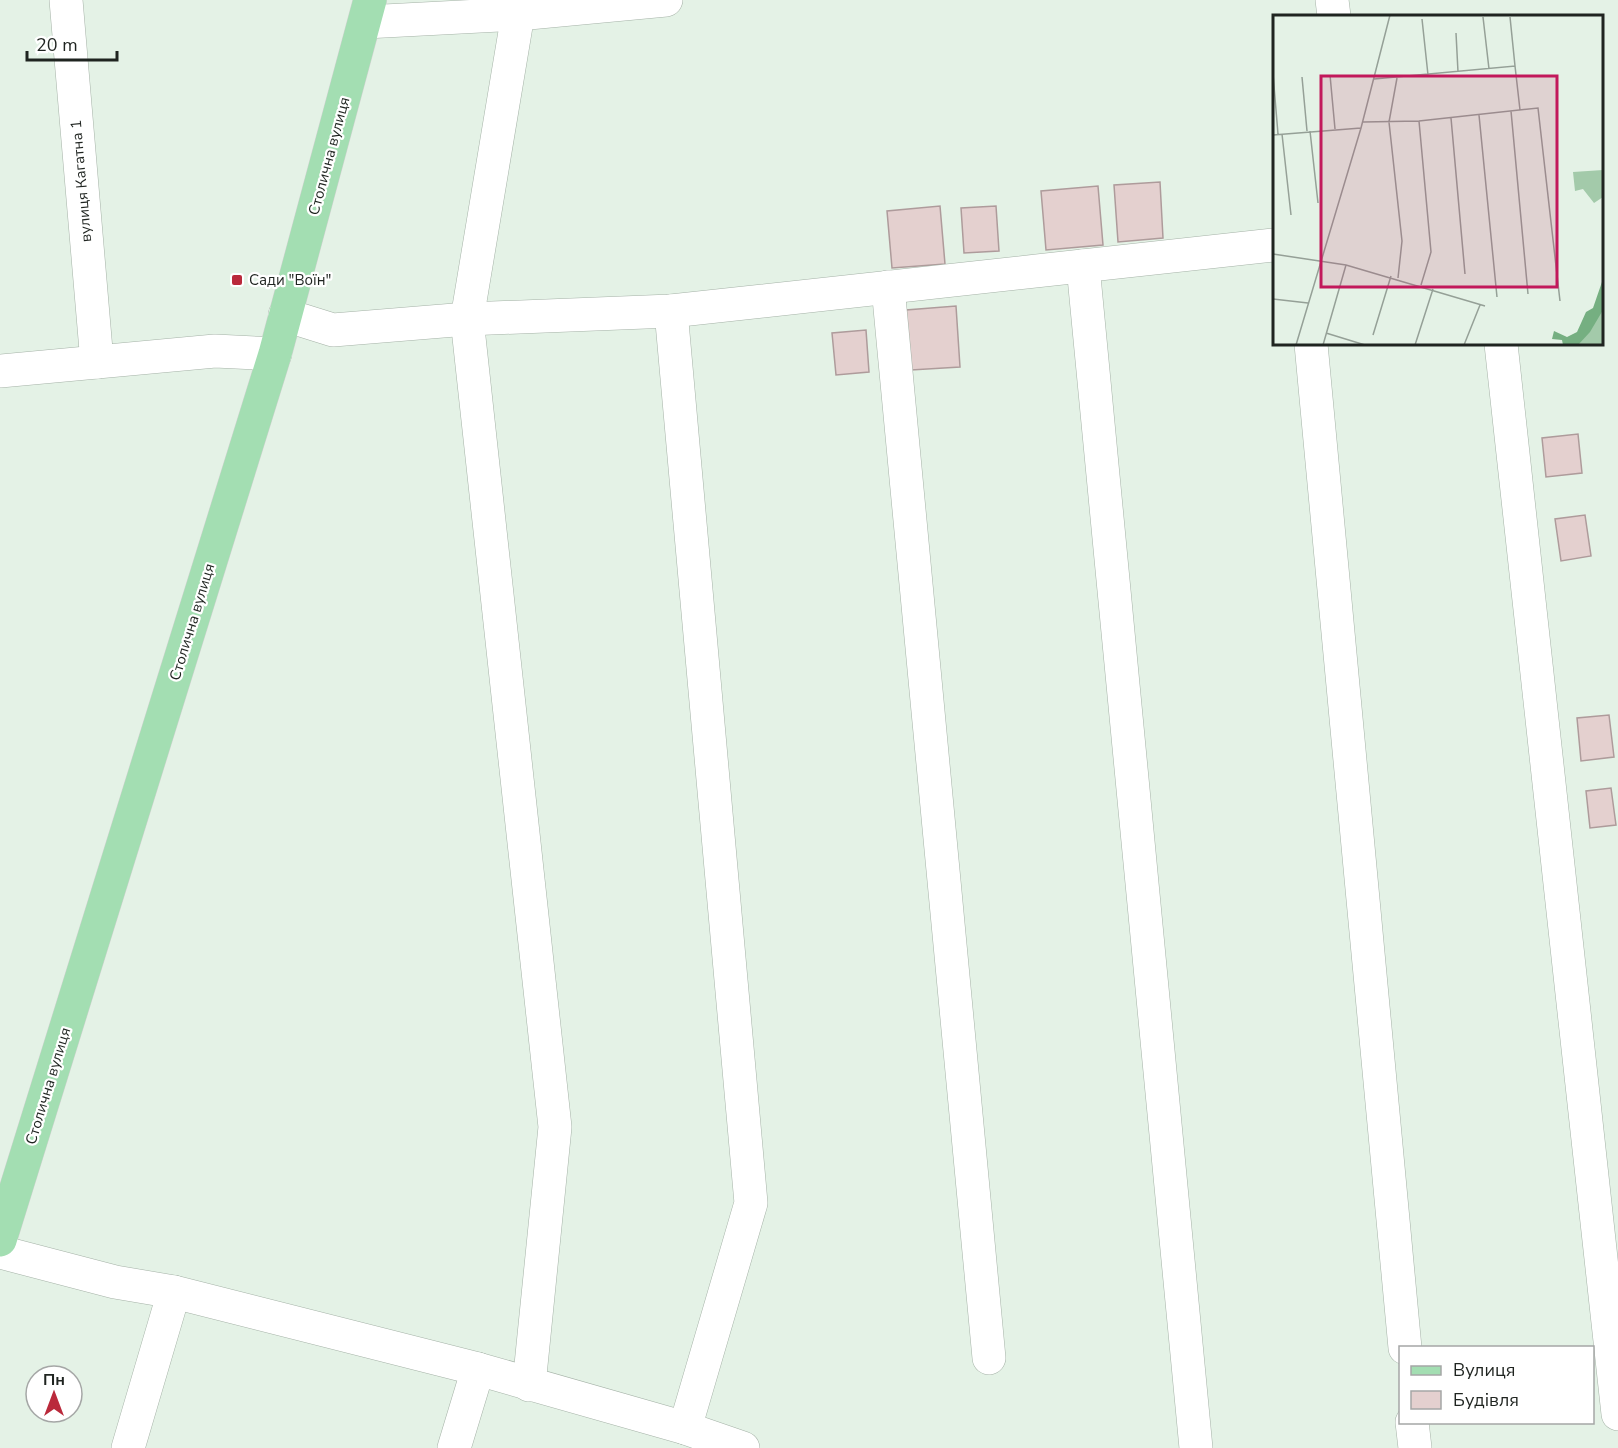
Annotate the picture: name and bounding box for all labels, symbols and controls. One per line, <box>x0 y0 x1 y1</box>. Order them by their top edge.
inset map <box>1273 15 1603 345</box>
scale bar <box>27 24 117 62</box>
text: 20 m <box>36 33 78 57</box>
street label: Столична вулиця <box>304 95 354 217</box>
street label: вулиця Кагатна 1 <box>66 119 96 243</box>
place label: Сади "Воїн" <box>249 270 331 290</box>
marker: Сади "Воїн" <box>230 273 244 287</box>
street label: Столична вулиця <box>165 561 219 683</box>
street label: Столична вулиця <box>21 1025 75 1147</box>
legend <box>1399 1346 1594 1424</box>
text: Вулиця <box>1453 1358 1515 1382</box>
north arrow <box>24 1364 84 1424</box>
text: Пн <box>43 1369 65 1391</box>
text: Будівля <box>1453 1388 1519 1412</box>

